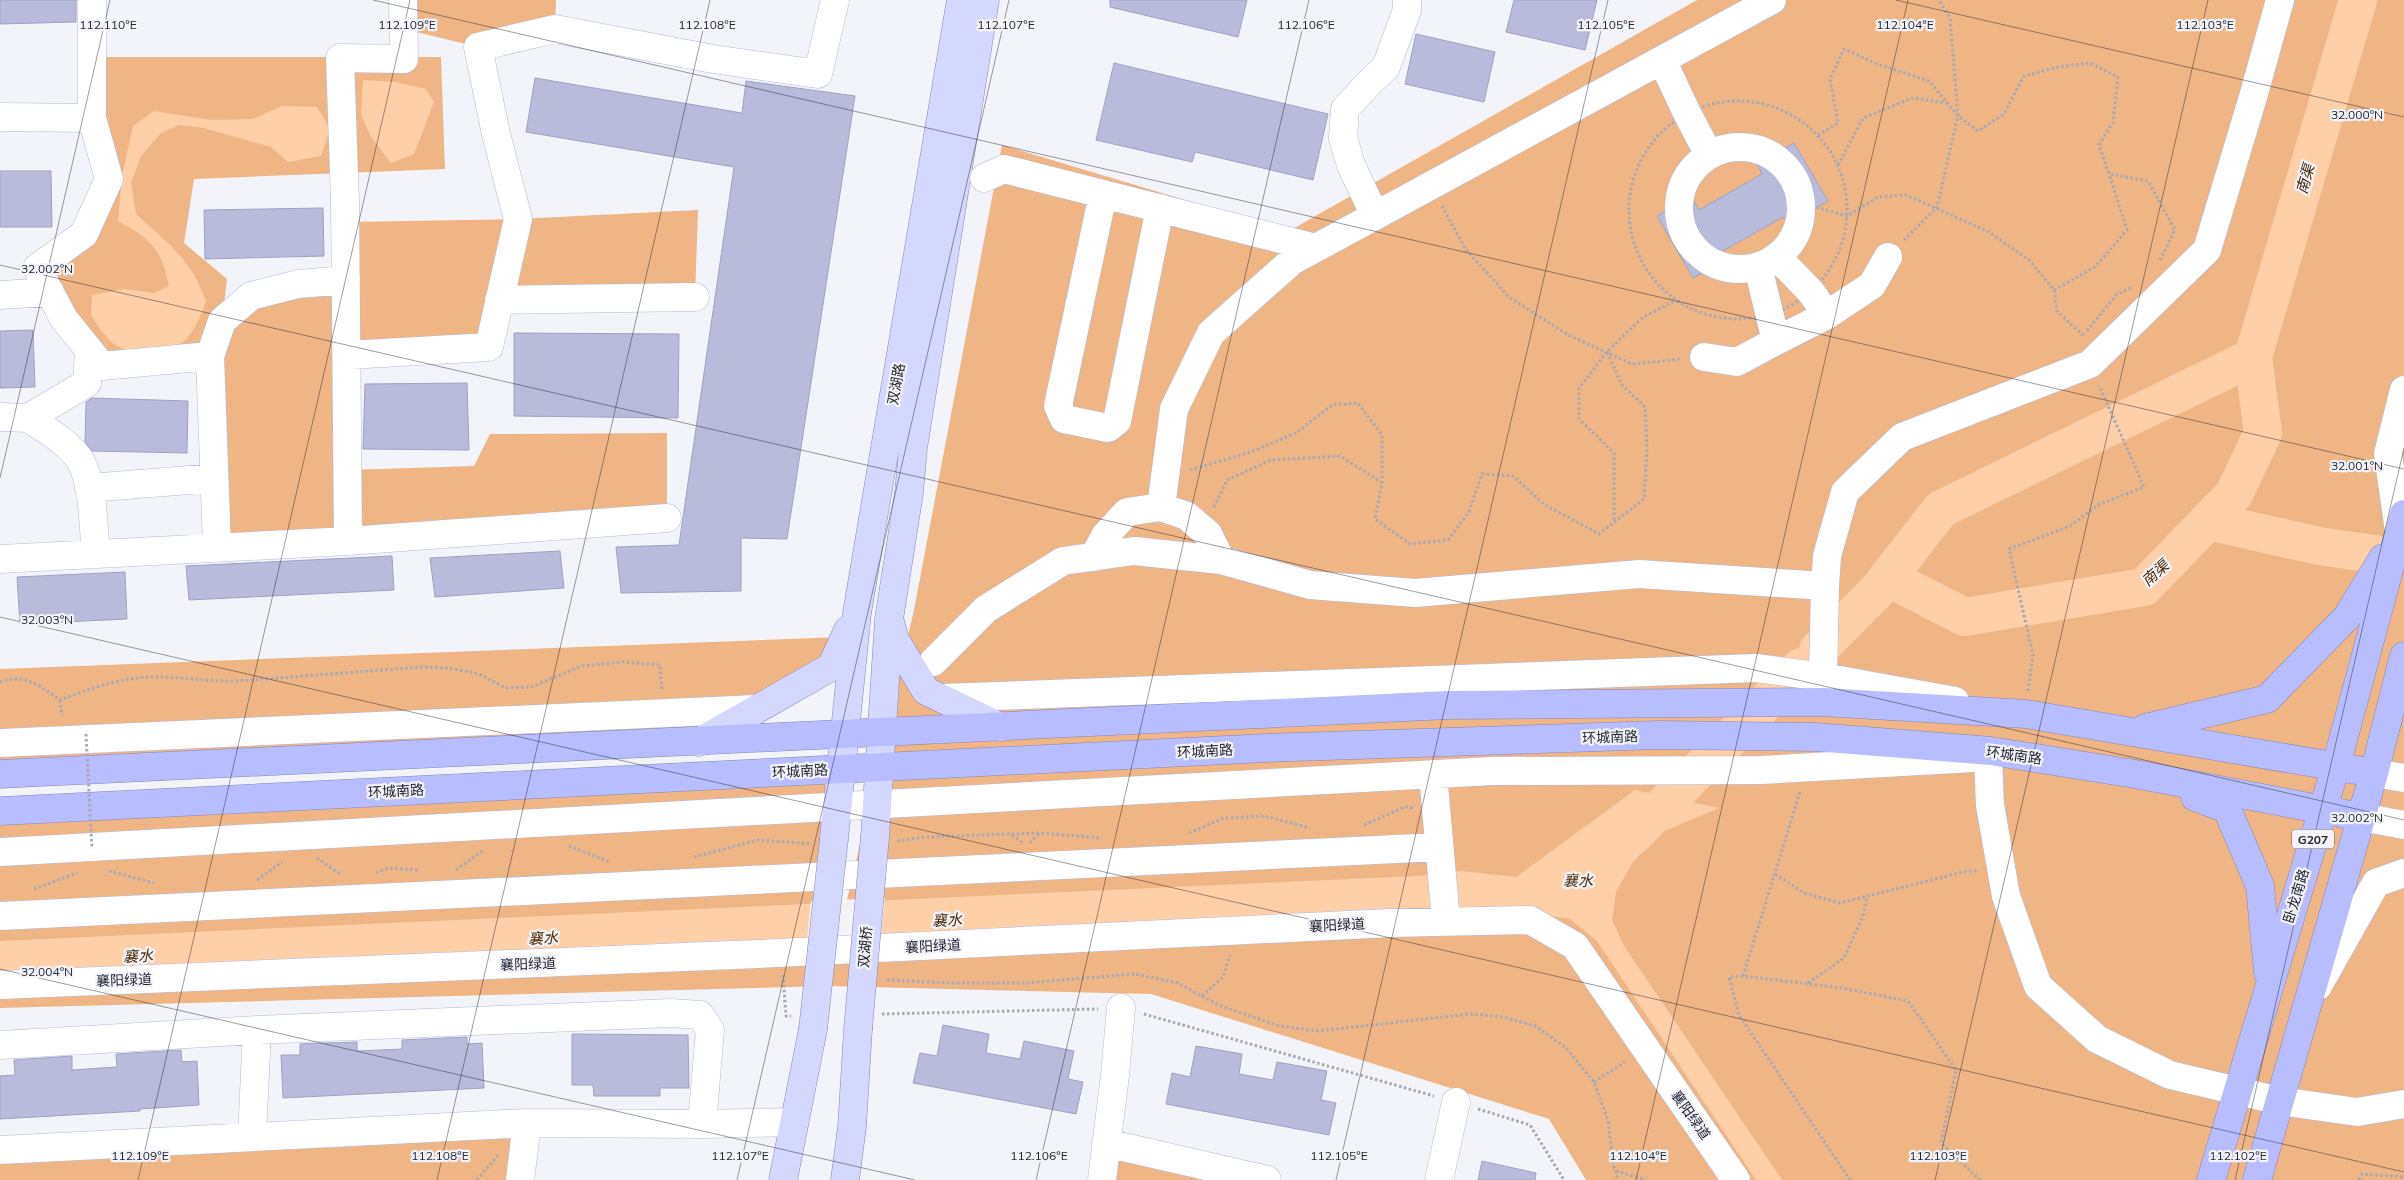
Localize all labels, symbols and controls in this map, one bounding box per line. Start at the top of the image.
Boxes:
text: 112.110°E [79,17,137,32]
text: 112.109°E [378,17,436,32]
text: 112.108°E [678,17,736,32]
text: 112.107°E [977,17,1035,32]
text: 112.106°E [1277,17,1335,32]
text: 112.105°E [1577,17,1635,32]
text: 112.104°E [1876,17,1934,32]
text: 112.103°E [2176,17,2234,32]
text: 32.000°N [2331,107,2383,122]
water label: 南渠 [2292,160,2319,196]
text: 32.002°N [21,261,73,276]
street label: 双湖路 [883,362,909,406]
text: 32.001°N [2331,458,2383,473]
water label: 南渠 [2137,555,2174,590]
text: 32.003°N [21,612,73,627]
street label: 环城南路 [1582,727,1638,747]
street label: 环城南路 [1177,741,1233,761]
street label: 环城南路 [1985,742,2043,768]
street label: 环城南路 [772,761,828,781]
street label: 环城南路 [368,781,424,801]
text: 32.002°N [2331,810,2383,825]
road number: G207 [2292,830,2334,849]
street label: 卧龙南路 [2279,867,2313,925]
water label: 襄水 [1563,871,1594,890]
water label: 襄水 [932,910,963,930]
street label: 襄阳绿道 [1309,915,1365,935]
street label: 双湖桥 [854,925,876,969]
water label: 襄水 [528,928,559,948]
street label: 襄阳绿道 [905,936,961,956]
water label: 襄水 [123,946,154,966]
street label: 襄阳绿道 [500,954,556,974]
text: 32.004°N [21,964,73,979]
street label: 襄阳绿道 [96,970,152,990]
street label: 襄阳绿道 [1668,1087,1714,1143]
text: 112.109°E [111,1148,169,1163]
text: 112.108°E [411,1148,469,1163]
text: 112.107°E [711,1148,769,1163]
text: 112.106°E [1010,1148,1068,1163]
text: 112.105°E [1310,1148,1368,1163]
text: 112.104°E [1609,1148,1667,1163]
text: 112.103°E [1909,1148,1967,1163]
text: 112.102°E [2209,1148,2267,1163]

